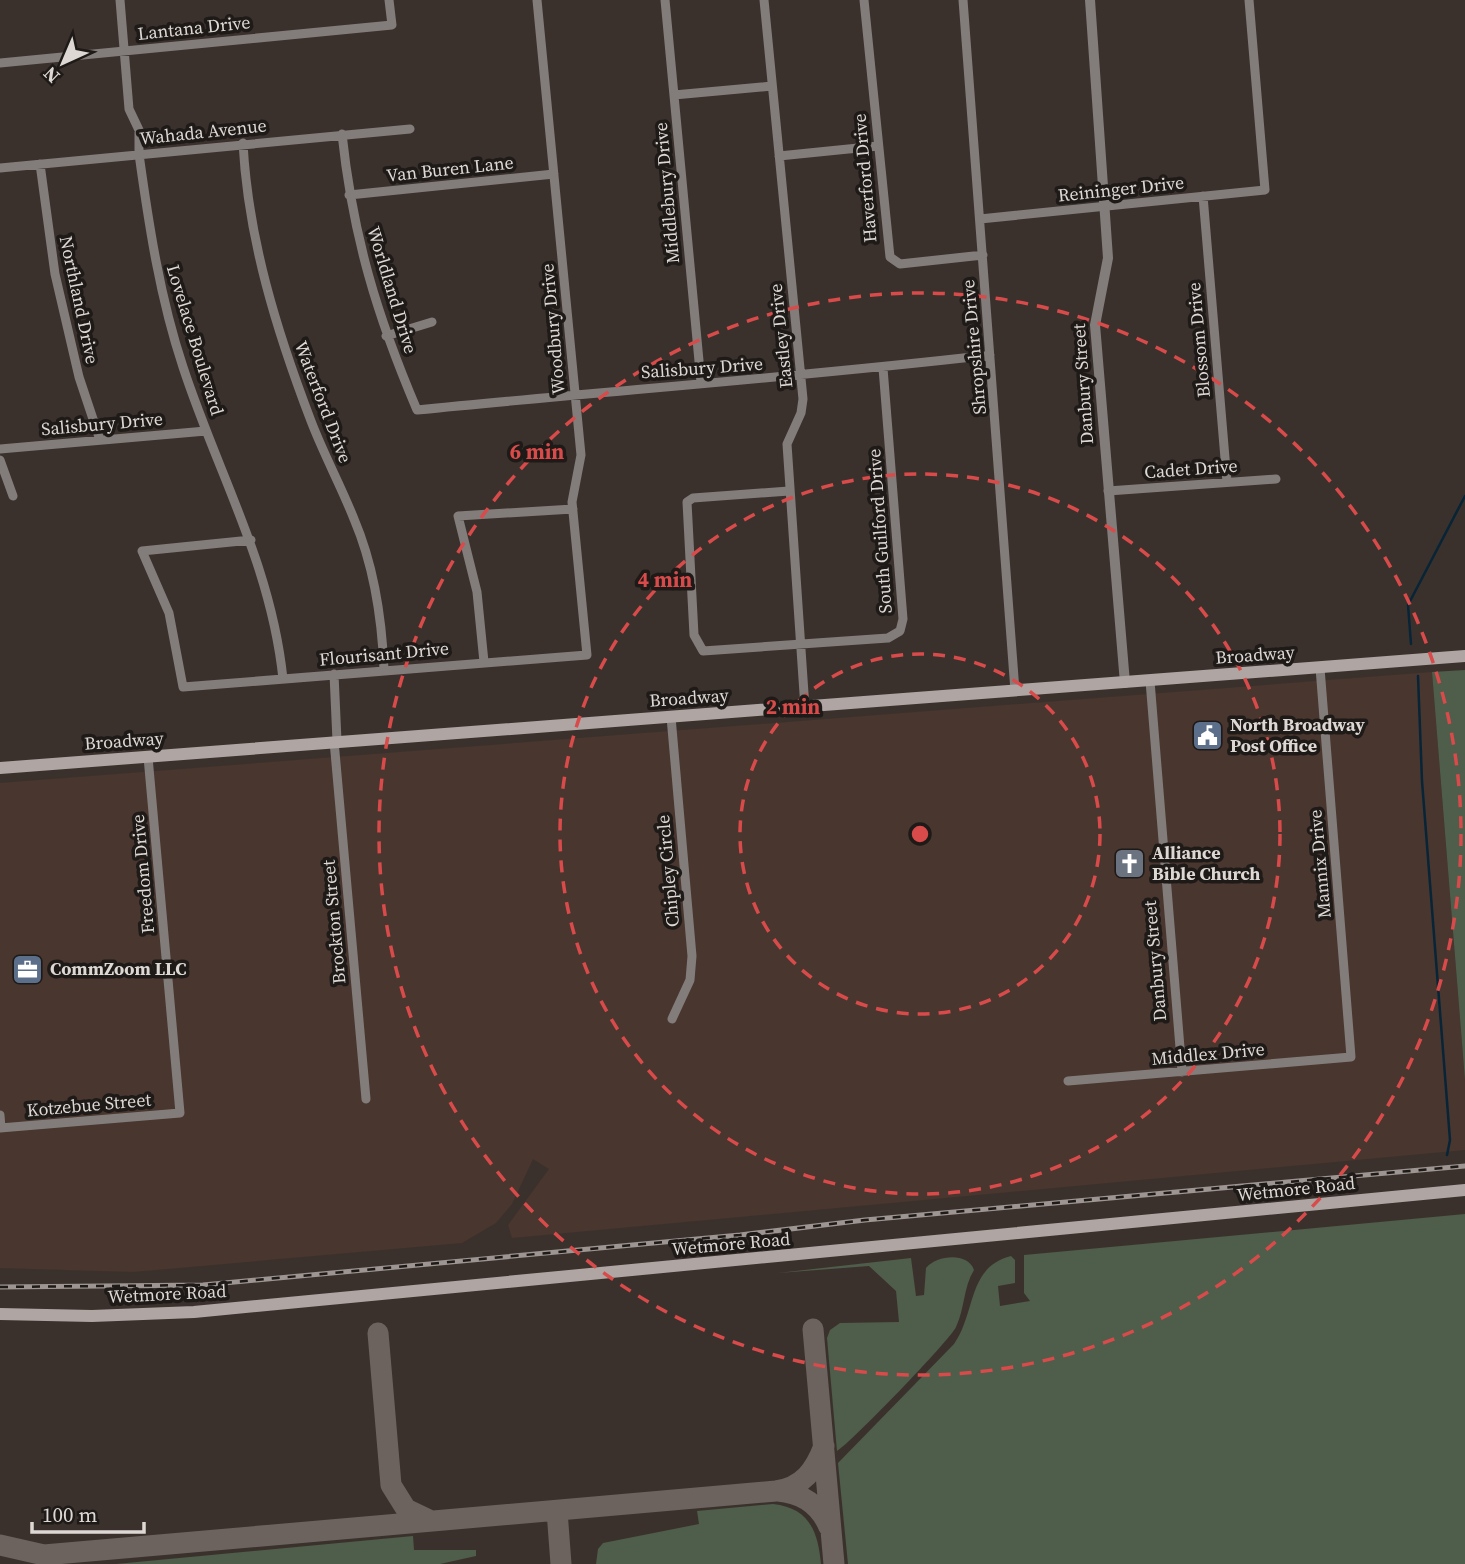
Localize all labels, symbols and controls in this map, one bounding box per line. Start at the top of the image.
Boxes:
street label: Lantana Drive [136,9,252,46]
north arrow [28,28,98,98]
text: N [37,61,65,89]
street label: Wahada Avenue [138,112,268,151]
street label: Haverford Drive [846,113,883,244]
street label: Middlebury Drive [648,121,685,265]
street label: Van Buren Lane [385,149,515,188]
street label: Reininger Drive [1057,169,1185,208]
street label: Worldland Drive [361,223,424,357]
street label: Northland Drive [54,233,105,366]
street label: Lovelace Boulevard [161,261,230,418]
street label: Woodbury Drive [534,263,571,396]
street label: Shropshire Drive [955,278,992,416]
street label: Blossom Drive [1181,281,1216,399]
street label: Eastley Drive [763,283,798,390]
street label: Danbury Street [1066,323,1099,445]
street label: Waterford Drive [289,337,358,467]
street label: Salisbury Drive [640,351,764,384]
street label: Salisbury Drive [40,406,164,441]
text: 6 min [510,437,564,466]
street label: South Guilford Drive [861,448,898,614]
street label: Cadet Drive [1144,453,1238,484]
text: 4 min [638,565,692,594]
street label: Flourisant Drive [318,635,450,672]
street label: Broadway [1214,639,1296,670]
street label: Broadway [648,682,730,713]
text: 2 min [766,692,820,721]
place label: North Broadway Post Office [1230,712,1365,758]
public building icon: North Broadway Post Office [1190,718,1224,752]
street label: Broadway [83,725,165,756]
street label: Mannix Drive [1302,809,1337,920]
street label: Freedom Drive [125,813,160,935]
street label: Chipley Circle [650,814,685,928]
centre of rings [908,822,932,846]
place label: Alliance Bible Church [1152,840,1260,886]
church icon: Alliance Bible Church [1112,846,1146,880]
street label: Brockton Street [316,859,351,985]
street label: Danbury Street [1137,899,1172,1023]
office icon: CommZoom LLC [10,952,44,986]
place label: CommZoom LLC [50,956,186,981]
street label: Middlex Drive [1150,1036,1266,1071]
street label: Kotzebue Street [26,1087,152,1122]
street label: Wetmore Road [1236,1170,1356,1207]
street label: Wetmore Road [671,1226,791,1261]
street label: Wetmore Road [107,1278,227,1309]
scale bar [32,1490,144,1534]
text: 100 m [42,1500,97,1529]

